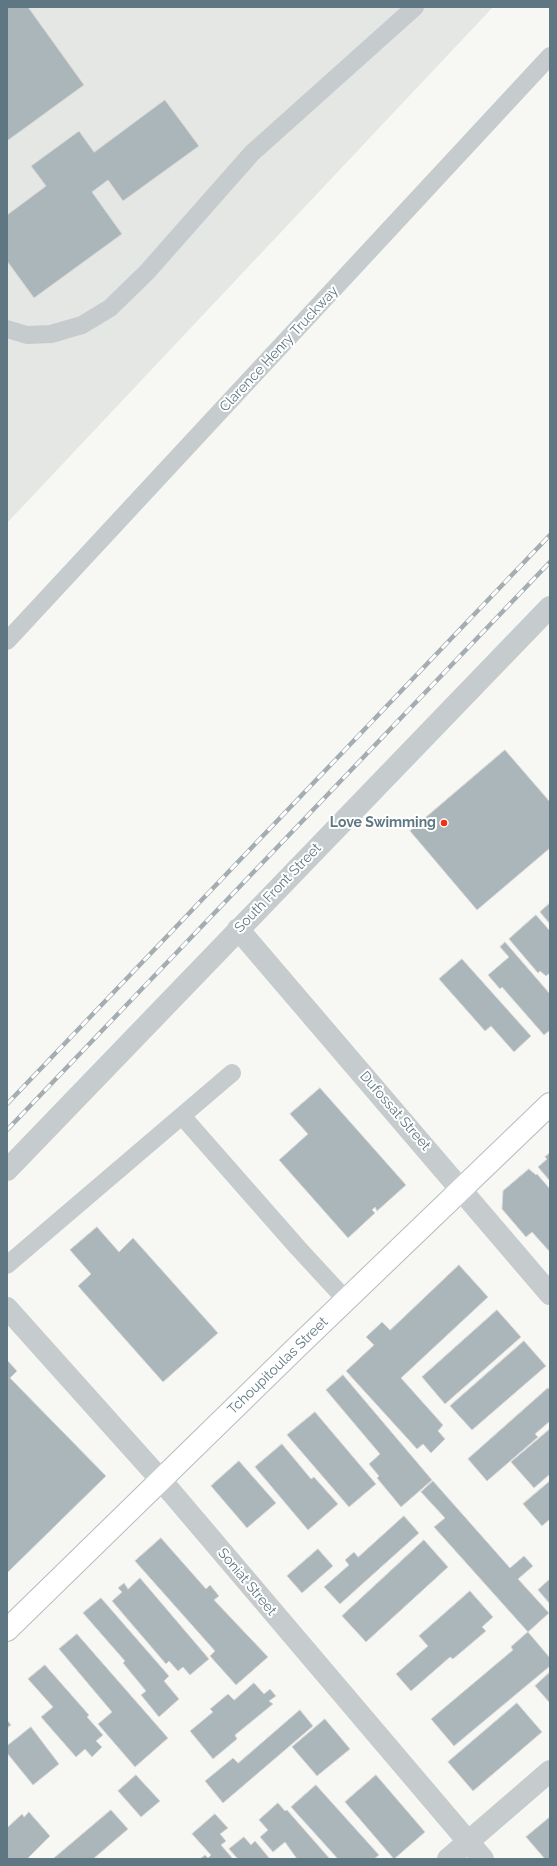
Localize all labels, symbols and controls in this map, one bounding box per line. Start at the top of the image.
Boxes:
street label: Clarence Henry Truckway [216,283,342,415]
place label: Love Swimming [330,815,436,831]
marker: Love Swimming [439,818,449,828]
street label: South Front Street [231,840,325,936]
street label: Dufossat Street [356,1068,434,1154]
street label: Tchoupitoulas Street [224,1314,332,1418]
street label: Soniat Street [214,1545,280,1619]

